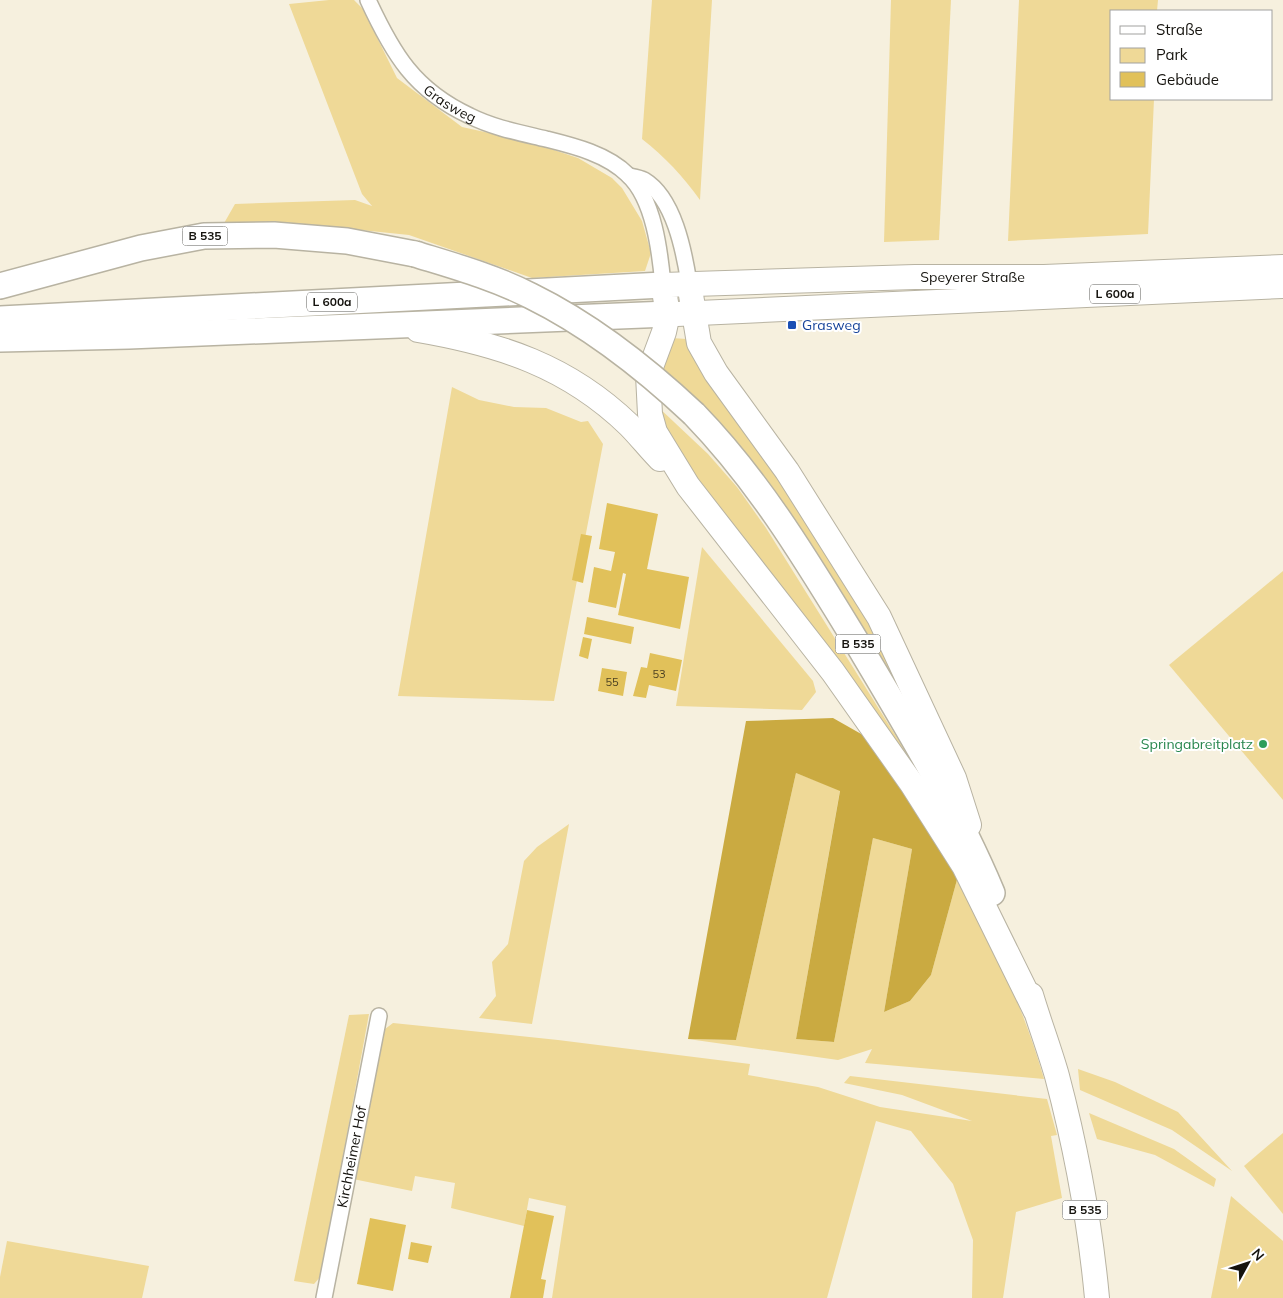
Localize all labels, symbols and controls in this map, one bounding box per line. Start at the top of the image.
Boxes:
legend [1110,10,1273,100]
text: Straße [1156,20,1203,39]
text: Park [1156,45,1188,64]
text: Gebäude [1156,70,1219,89]
street label: Grasweg [420,81,479,127]
road number: B 535 [182,227,228,246]
street label: Speyerer Straße [920,268,1025,286]
road number: L 600a [1090,284,1140,304]
road number: L 600a [307,292,357,312]
place label: Grasweg [802,316,861,334]
marker: Grasweg [786,319,798,331]
road number: B 535 [836,634,880,654]
house number: 53 [652,667,666,681]
house number: 55 [605,675,619,689]
place label: Springabreitplatz [1141,735,1253,753]
marker: Springabreitplatz [1257,738,1269,750]
street label: Kirchheimer Hof [333,1104,370,1209]
road number: B 535 [1062,1200,1108,1220]
north arrow [1223,1238,1273,1288]
text: N [1248,1245,1268,1264]

